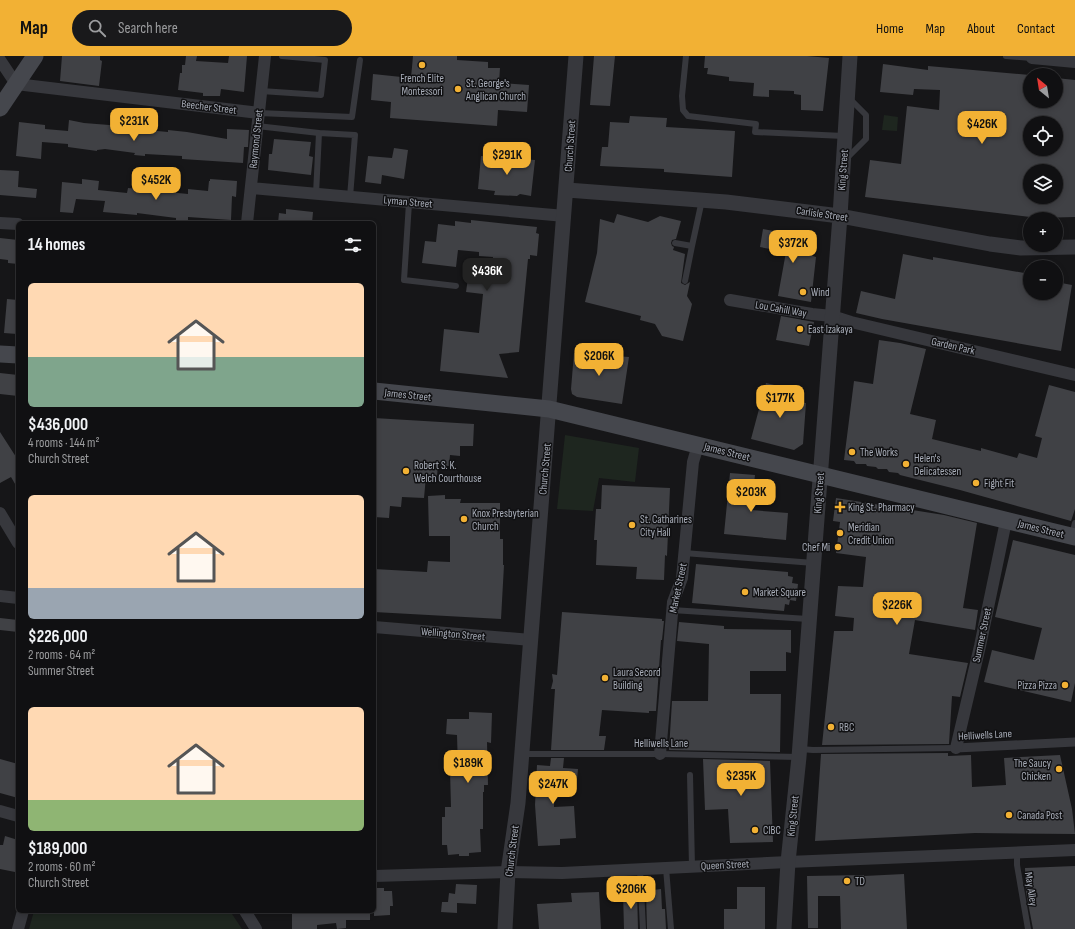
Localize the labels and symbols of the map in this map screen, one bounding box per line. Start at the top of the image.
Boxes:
marker: French Elite Montessori [417,60,427,70]
north arrow [1023,68,1063,108]
place label: French Elite Montessori [400,72,444,98]
place label: St. George's Anglican Church [465,77,526,103]
marker: St. George's Anglican Church [453,84,463,94]
street label: Beecher Street [181,97,238,117]
pin: $231K [106,108,162,142]
street label: Raymond Street [246,108,266,169]
pin: $426K [954,111,1010,145]
street label: Church Street [562,119,578,172]
pin: $291K [479,142,535,176]
street label: King Street [835,148,851,191]
pin: $452K [128,167,184,201]
street label: Lyman Street [383,193,434,211]
street label: Carlisle Street [795,204,849,224]
pin: $372K [765,230,821,264]
pin: $436K [459,258,515,292]
place label: Wind [811,286,830,299]
marker: Wind [798,287,808,297]
street label: Lou Cahill Way [754,298,809,320]
place label: East Izakaya [808,323,853,336]
marker: East Izakaya [795,324,805,334]
street label: Garden Park [930,335,977,357]
pin: $206K [571,343,627,377]
pin: $177K [752,385,808,419]
street label: James Street [383,386,433,404]
street label: James Street [702,440,752,464]
street label: Church Street [536,442,554,495]
place label: The Works [860,446,898,459]
marker: The Works [847,447,857,457]
place label: Helen's Delicatessen [914,452,962,478]
place label: Robert S. K. Welch Courthouse [414,459,482,485]
marker: Helen's Delicatessen [901,459,911,469]
marker: Robert S. K. Welch Courthouse [401,466,411,476]
street label: King Street [811,471,827,514]
place label: Fight Fit [984,477,1015,490]
marker: Fight Fit [971,478,981,488]
pin: $203K [723,479,779,513]
place label: King St. Pharmacy [848,501,915,514]
marker: King St. Pharmacy [835,502,845,512]
place label: Knox Presbyterian Church [472,507,539,533]
place label: St. Catharines City Hall [640,513,692,539]
marker: Knox Presbyterian Church [459,514,469,524]
street label: James Street [1016,517,1066,541]
marker: St. Catharines City Hall [627,520,637,530]
place label: Meridian Credit Union [848,521,894,547]
marker: Meridian Credit Union [835,528,845,538]
place label: Chef Mi [802,541,830,554]
marker: Chef Mi [833,542,843,552]
street label: Market Street [666,561,690,614]
place label: Market Square [753,586,806,599]
marker: Market Square [740,587,750,597]
pin: $226K [869,592,925,626]
street label: Summer Street [970,606,994,664]
street label: Wellington Street [420,625,486,643]
place label: Laura Secord Building [613,666,661,692]
marker: Laura Secord Building [600,673,610,683]
place label: Pizza Pizza [1018,679,1057,692]
marker: Pizza Pizza [1060,680,1070,690]
place label: RBC [839,721,854,734]
marker: RBC [826,722,836,732]
street label: Helliwells Lane [958,727,1012,743]
street label: Helliwells Lane [634,737,688,750]
pin: $189K [440,750,496,784]
place label: The Saucy Chicken [1014,757,1052,783]
pin: $235K [713,763,769,797]
marker: The Saucy Chicken [1054,764,1064,774]
pin: $247K [525,771,581,805]
street label: King Street [784,794,802,837]
place label: Canada Post [1017,809,1063,822]
marker: Canada Post [1004,810,1014,820]
street label: Church Street [502,824,522,877]
place label: CIBC [763,824,781,837]
marker: CIBC [750,825,760,835]
street label: Queen Street [700,857,750,873]
street label: May Alley [1022,871,1040,908]
place label: TD [855,875,865,888]
pin: $206K [603,876,659,910]
marker: TD [842,876,852,886]

